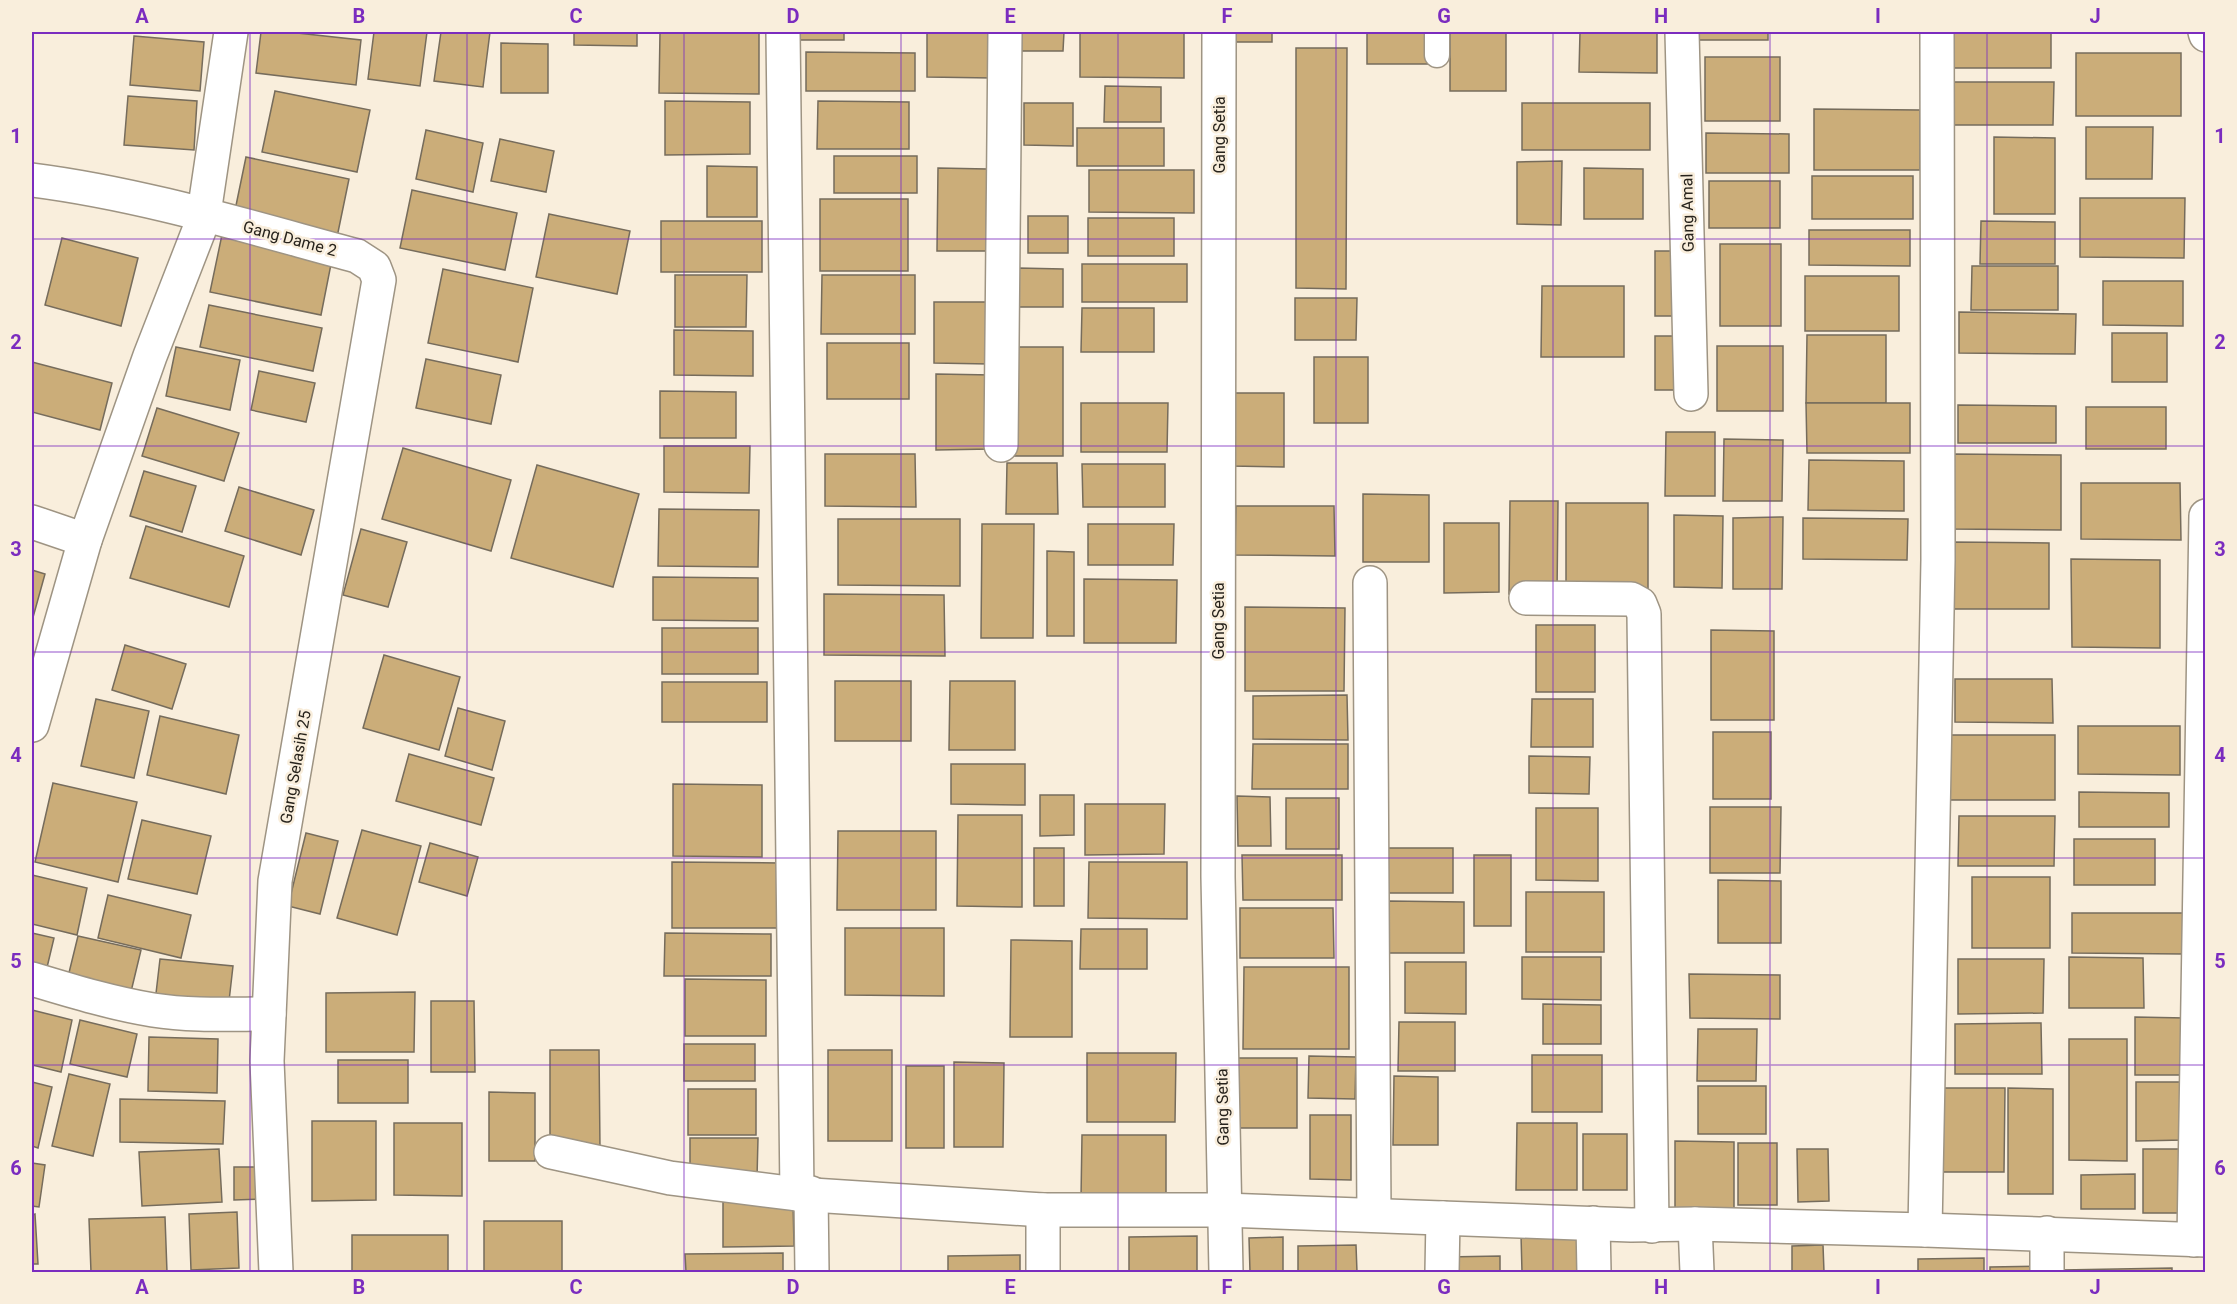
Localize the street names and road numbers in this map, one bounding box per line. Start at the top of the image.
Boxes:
street label: Gang Setia [1210,96,1229,174]
street label: Gang Amal [1677,174,1698,252]
street label: Gang Dame 2 [241,217,339,260]
street label: Gang Setia [1209,582,1228,660]
street label: Gang Selasih 25 [276,709,315,825]
street label: Gang Setia [1212,1068,1233,1146]

